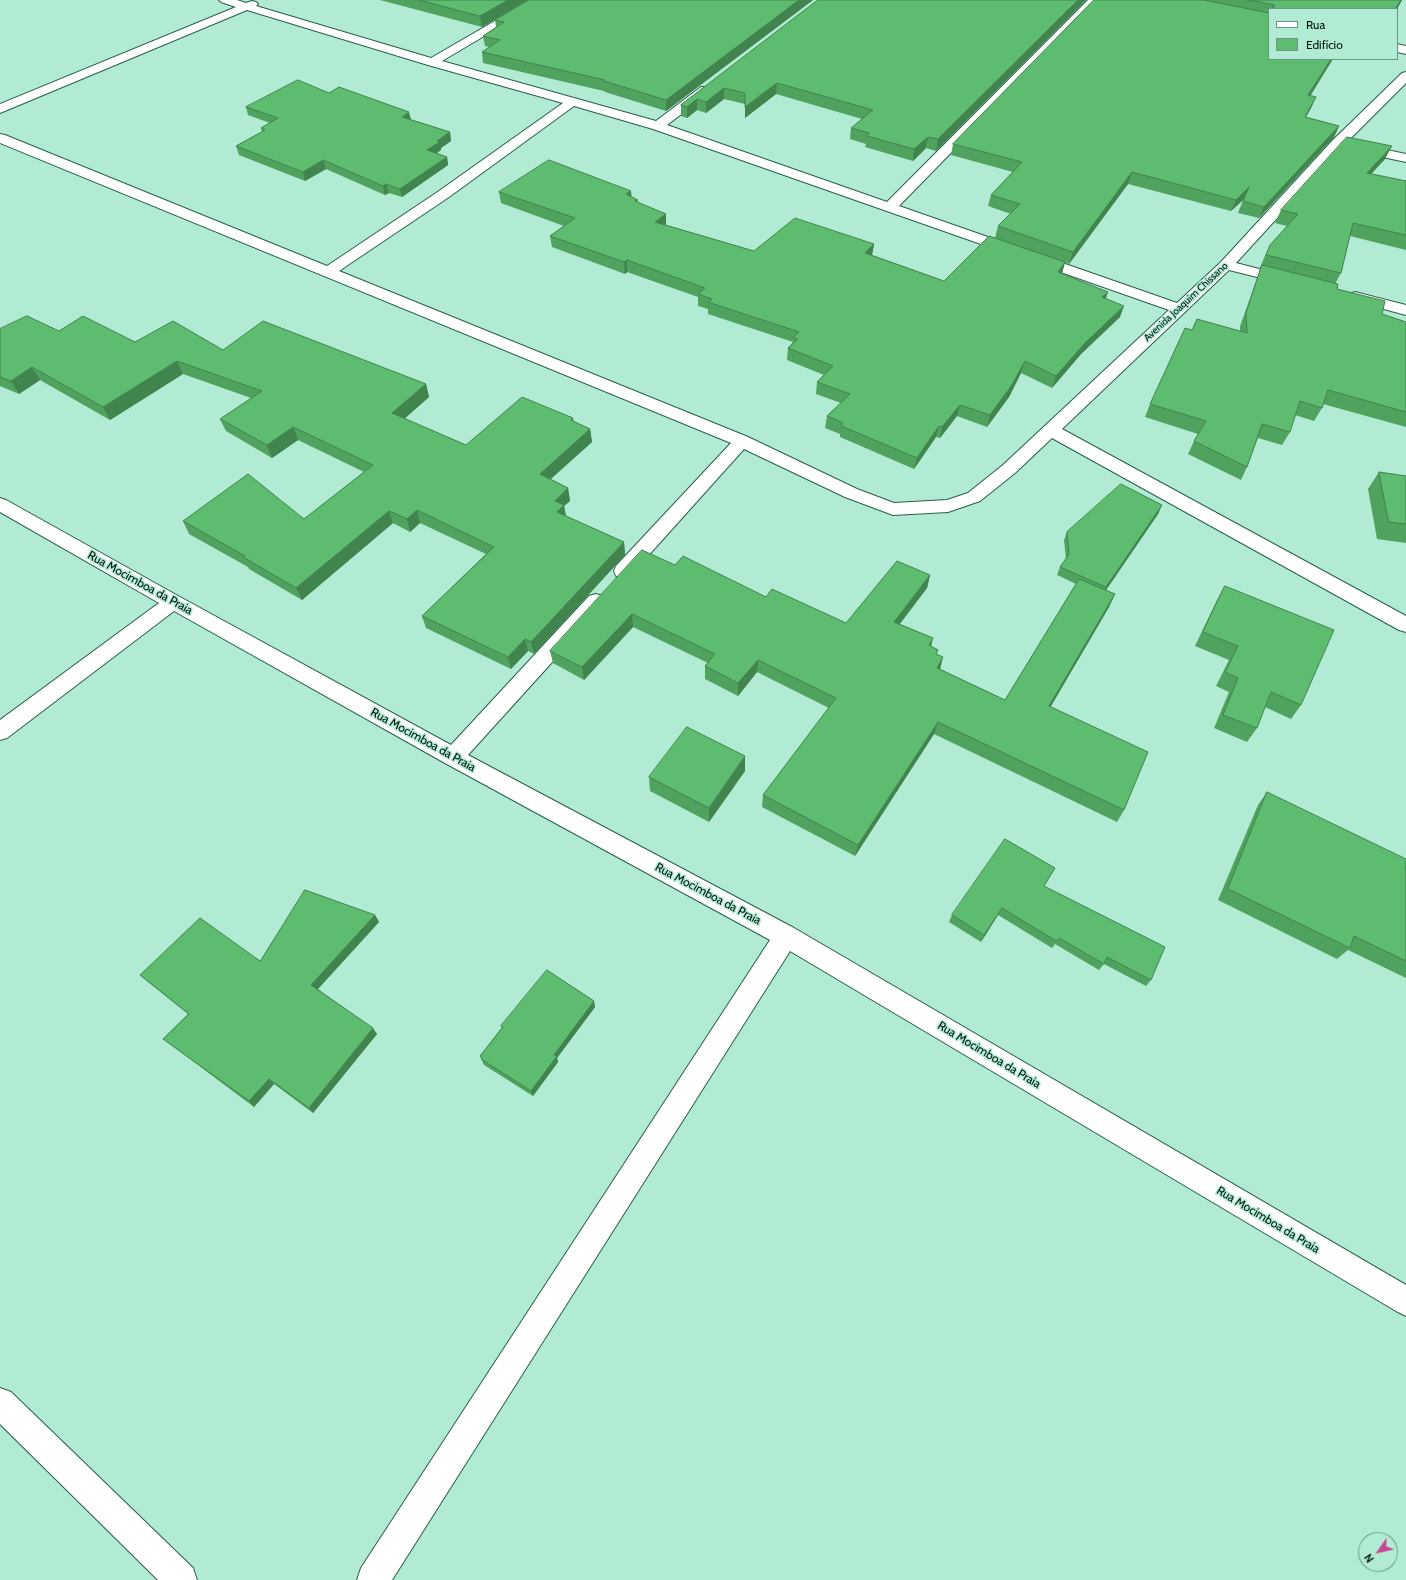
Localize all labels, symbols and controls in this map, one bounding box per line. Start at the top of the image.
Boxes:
legend [1268,8,1398,60]
text: Rua [1306,17,1325,32]
text: Edifício [1306,37,1343,52]
street label: Avenida Joaquim Chissano [1141,260,1231,344]
street label: Rua Mocimboa da Praia [85,548,195,618]
street label: Rua Mocimboa da Praia [368,705,478,775]
street label: Rua Mocimboa da Praia [653,860,763,928]
street label: Rua Mocimboa da Praia [935,1018,1043,1092]
street label: Rua Mocimboa da Praia [1214,1183,1322,1257]
north arrow [1358,1532,1398,1572]
text: N [1361,1551,1377,1565]

